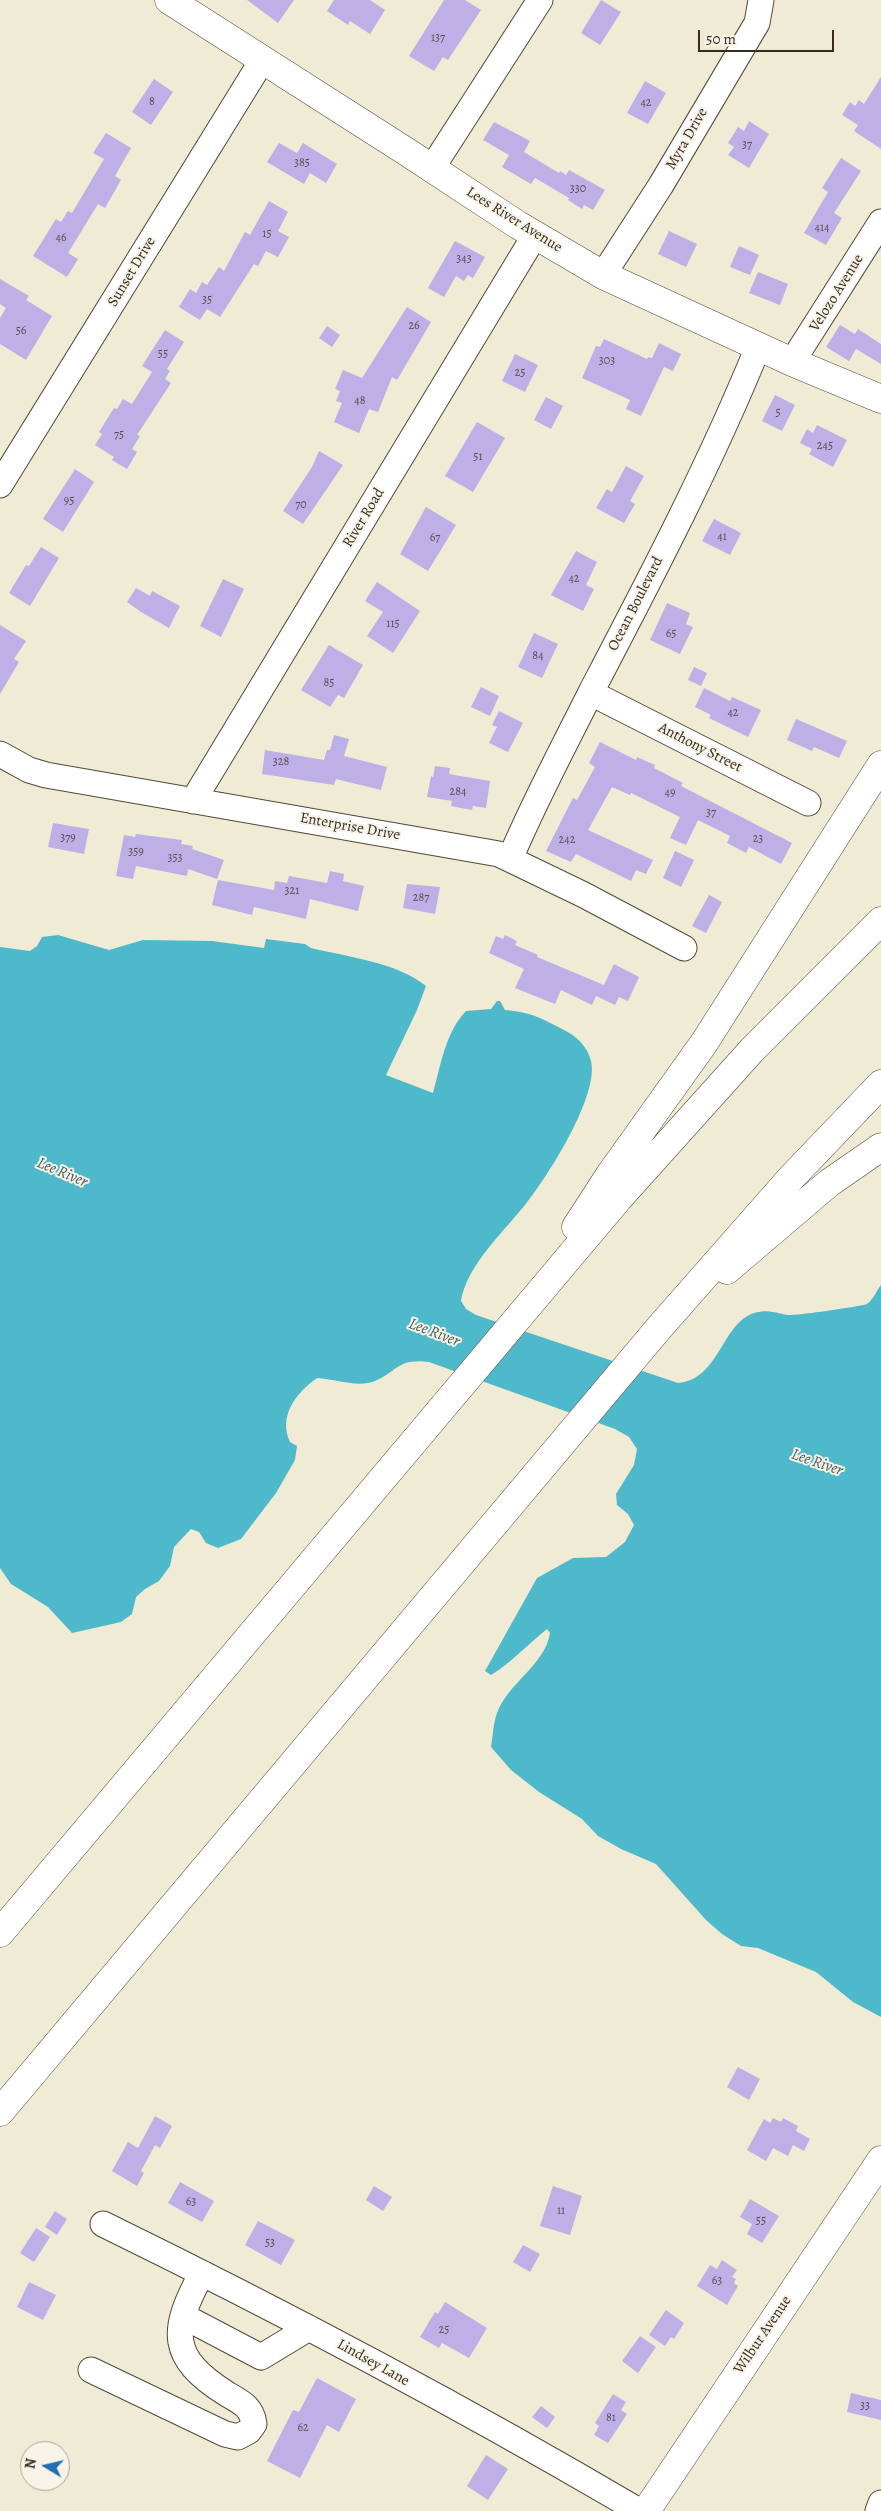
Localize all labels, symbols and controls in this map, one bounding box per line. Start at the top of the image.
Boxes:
scale bar [701,20,837,52]
text: 50 m [706,29,736,49]
house number: 137 [431,31,445,45]
house number: 8 [149,95,155,109]
house number: 42 [640,96,652,110]
street label: Myra Drive [662,105,712,173]
house number: 37 [742,138,752,152]
house number: 385 [294,156,310,170]
house number: 330 [570,182,586,196]
street label: Lees River Avenue [463,183,565,257]
house number: 414 [815,221,829,235]
house number: 15 [262,227,272,241]
house number: 46 [56,231,66,245]
street label: Sunset Drive [104,234,160,310]
street label: Velozo Avenue [806,251,868,335]
house number: 343 [456,252,472,266]
house number: 35 [202,293,212,307]
house number: 26 [408,319,420,333]
house number: 56 [16,324,26,338]
house number: 55 [158,347,168,361]
house number: 303 [599,354,615,368]
house number: 25 [515,366,525,380]
house number: 48 [354,394,366,408]
house number: 5 [775,406,781,420]
house number: 75 [114,428,124,442]
house number: 245 [817,439,833,453]
house number: 51 [473,450,483,464]
street label: River Road [339,485,389,551]
house number: 95 [64,494,74,508]
house number: 70 [295,498,307,512]
house number: 41 [717,530,727,544]
house number: 67 [430,531,440,545]
street label: Ocean Boulevard [605,554,667,654]
house number: 42 [568,572,580,586]
house number: 115 [386,617,400,631]
house number: 65 [666,627,676,641]
house number: 84 [532,649,544,663]
house number: 85 [324,676,334,690]
house number: 42 [727,706,739,720]
street label: Anthony Street [655,719,745,777]
house number: 328 [273,755,289,769]
house number: 284 [450,785,466,799]
house number: 49 [665,786,675,800]
house number: 37 [706,806,716,820]
street label: Enterprise Drive [299,809,401,845]
house number: 379 [60,831,76,845]
house number: 23 [753,832,763,846]
house number: 242 [559,833,575,847]
house number: 359 [128,845,144,859]
house number: 353 [167,851,183,865]
house number: 321 [285,884,299,898]
house number: 287 [413,891,429,905]
water label: Lee River [34,1154,90,1192]
water label: Lee River [406,1315,462,1351]
water label: Lee River [789,1445,845,1481]
house number: 63 [186,2195,196,2209]
house number: 11 [557,2204,565,2218]
house number: 55 [756,2214,766,2228]
house number: 53 [265,2236,275,2250]
house number: 63 [712,2274,722,2288]
street label: Wilbur Avenue [730,2292,796,2378]
house number: 25 [439,2323,449,2337]
street label: Lindsey Lane [334,2336,412,2390]
house number: 33 [860,2399,870,2413]
house number: 81 [606,2411,616,2425]
house number: 62 [297,2421,309,2435]
north arrow [20,2441,70,2491]
text: N [20,2457,41,2470]

